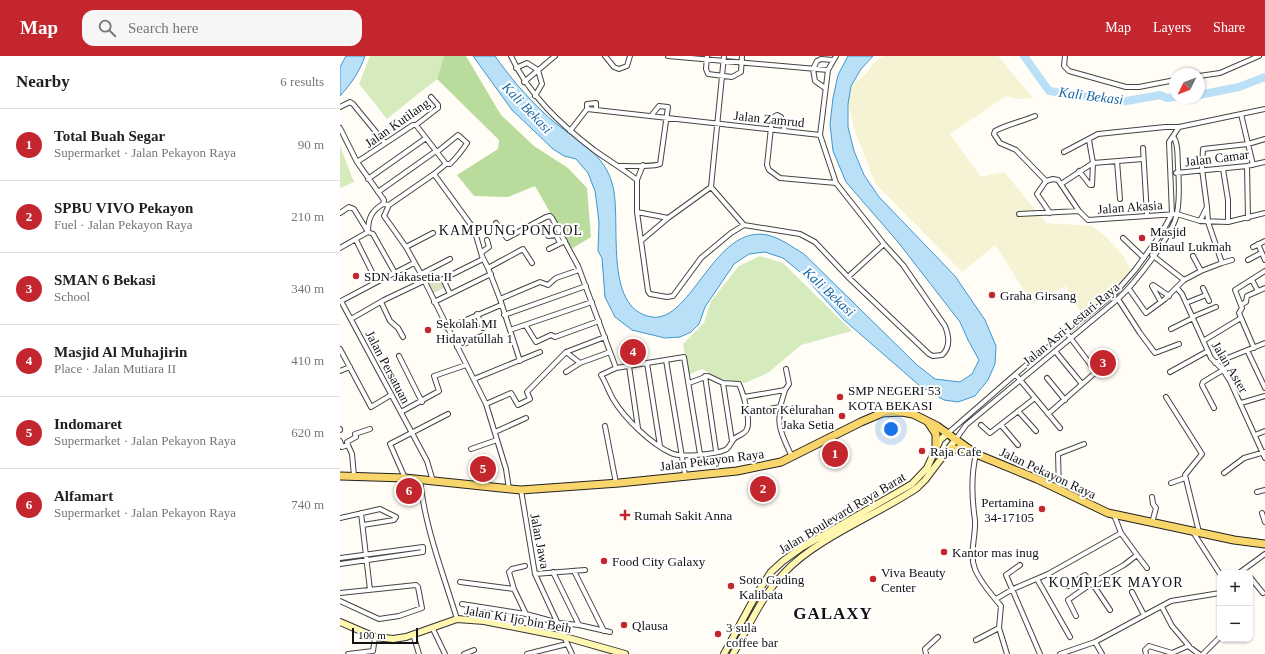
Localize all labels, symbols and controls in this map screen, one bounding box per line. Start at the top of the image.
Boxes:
search box [82,10,362,46]
text: Map [20,17,58,38]
icon: search [96,17,118,39]
text: Search here [128,20,198,36]
text: Map [1105,20,1131,35]
text: Layers [1153,20,1191,35]
text: Share [1213,20,1245,35]
north arrow [1169,68,1205,104]
text: Nearby [16,72,70,91]
text: 6 results [280,74,324,89]
water label: Kali Bekasi [498,79,555,137]
water label: Kali Bekasi [1057,84,1124,107]
street label: Jalan Kutilang [362,95,433,151]
street label: Jalan Zamrud [733,108,806,130]
text: Total Buah Segar [54,128,165,144]
text: 1 [26,137,32,152]
text: 90 m [298,137,324,152]
text: Supermarket · Jalan Pekayon Raya [54,145,236,160]
street label: Jalan Camar [1184,147,1251,169]
street label: Jalan Akasia [1097,197,1163,217]
text: SPBU VIVO Pekayon [54,200,193,216]
text: 2 [26,209,32,224]
text: 210 m [291,209,324,224]
text: Fuel · Jalan Pekayon Raya [54,217,193,232]
district label: KAMPUNG PONCOL [439,223,583,238]
place label: Masjid Binaul Lukmah [1150,224,1232,254]
marker: Masjid Binaul Lukmah [1137,233,1147,243]
water label: Kali Bekasi [799,264,858,320]
place label: SDN Jakasetia II [364,269,452,284]
marker: SDN Jakasetia II [351,271,361,281]
text: SMAN 6 Bekasi [54,272,156,288]
street label: Jalan Asri Lestari Raya [1020,279,1122,369]
text: 3 [26,281,32,296]
text: 340 m [291,281,324,296]
place label: Graha Girsang [1000,288,1077,303]
text: School [54,289,90,304]
marker: Graha Girsang [987,290,997,300]
place label: Sekolah MI Hidayatullah 1 [436,316,513,346]
marker: Sekolah MI Hidayatullah 1 [423,325,433,335]
street label: Jalan Persatuan [362,328,414,406]
pin: 4 [620,337,646,367]
street label: Jalan Aster [1209,339,1252,396]
text: Masjid Al Muhajirin [54,344,187,360]
pin: 3 [1090,348,1116,378]
text: 4 [26,353,32,368]
text: 410 m [291,353,324,368]
text: Place · Jalan Mutiara II [54,361,176,376]
place label: SMP NEGERI 53 KOTA BEKASI [848,383,941,413]
marker: SMP NEGERI 53 KOTA BEKASI [835,392,845,402]
place label: Kantor Kelurahan Jaka Setia [741,402,834,432]
marker: Kantor Kelurahan Jaka Setia [837,411,847,421]
text: Indomaret [54,416,122,432]
your location [881,419,901,439]
text: 5 [26,425,32,440]
text: 620 m [291,425,324,440]
text: Supermarket · Jalan Pekayon Raya [54,433,236,448]
pin: 1 [822,439,848,469]
place label: Raja Cafe [930,444,982,459]
street label: Jalan Pekayon Raya [997,444,1099,502]
street label: Jalan Pekayon Raya [659,446,765,474]
marker: Raja Cafe [917,446,927,456]
pin: 5 [470,454,496,484]
street label: Jalan Boulevard Raya Barat [776,469,909,557]
pin: 2 [750,474,776,504]
pin: 6 [396,476,422,506]
text: Alfamart [54,488,113,504]
place label: Pertamina 34-17105 [981,495,1034,525]
text: 6 [26,497,32,512]
text: 740 m [291,497,324,512]
marker: Pertamina 34-17105 [1037,504,1047,514]
text: Supermarket · Jalan Pekayon Raya [54,505,236,520]
place label: Rumah Sakit Anna [634,508,732,523]
marker: Rumah Sakit Anna [619,509,631,521]
street label: Jalan Jawa [527,512,553,570]
place label: Kantor mas inug [952,545,1039,560]
marker: Kantor mas inug [939,547,949,557]
place label: Food City Galaxy [612,554,706,569]
marker: Food City Galaxy [599,556,609,566]
place label: Viva Beauty Center [881,565,946,595]
map controls [1217,570,1253,642]
button: + [1217,570,1253,606]
place label: Soto Gading Kalibata [739,572,805,602]
marker: Viva Beauty Center [868,574,878,584]
district label: KOMPLEK MAYOR [1048,575,1184,590]
marker: Soto Gading Kalibata [726,581,736,591]
street label: Jalan Ki Ijo bin Beih [463,602,573,636]
district label: GALAXY [793,604,873,623]
button: − [1217,606,1253,642]
place label: Qlausa [632,618,668,633]
marker: Qlausa [619,620,629,630]
place label: 3 sula coffee bar [726,620,779,650]
scale bar [352,626,418,645]
text: 100 m [358,629,386,641]
marker: 3 sula coffee bar [713,629,723,639]

